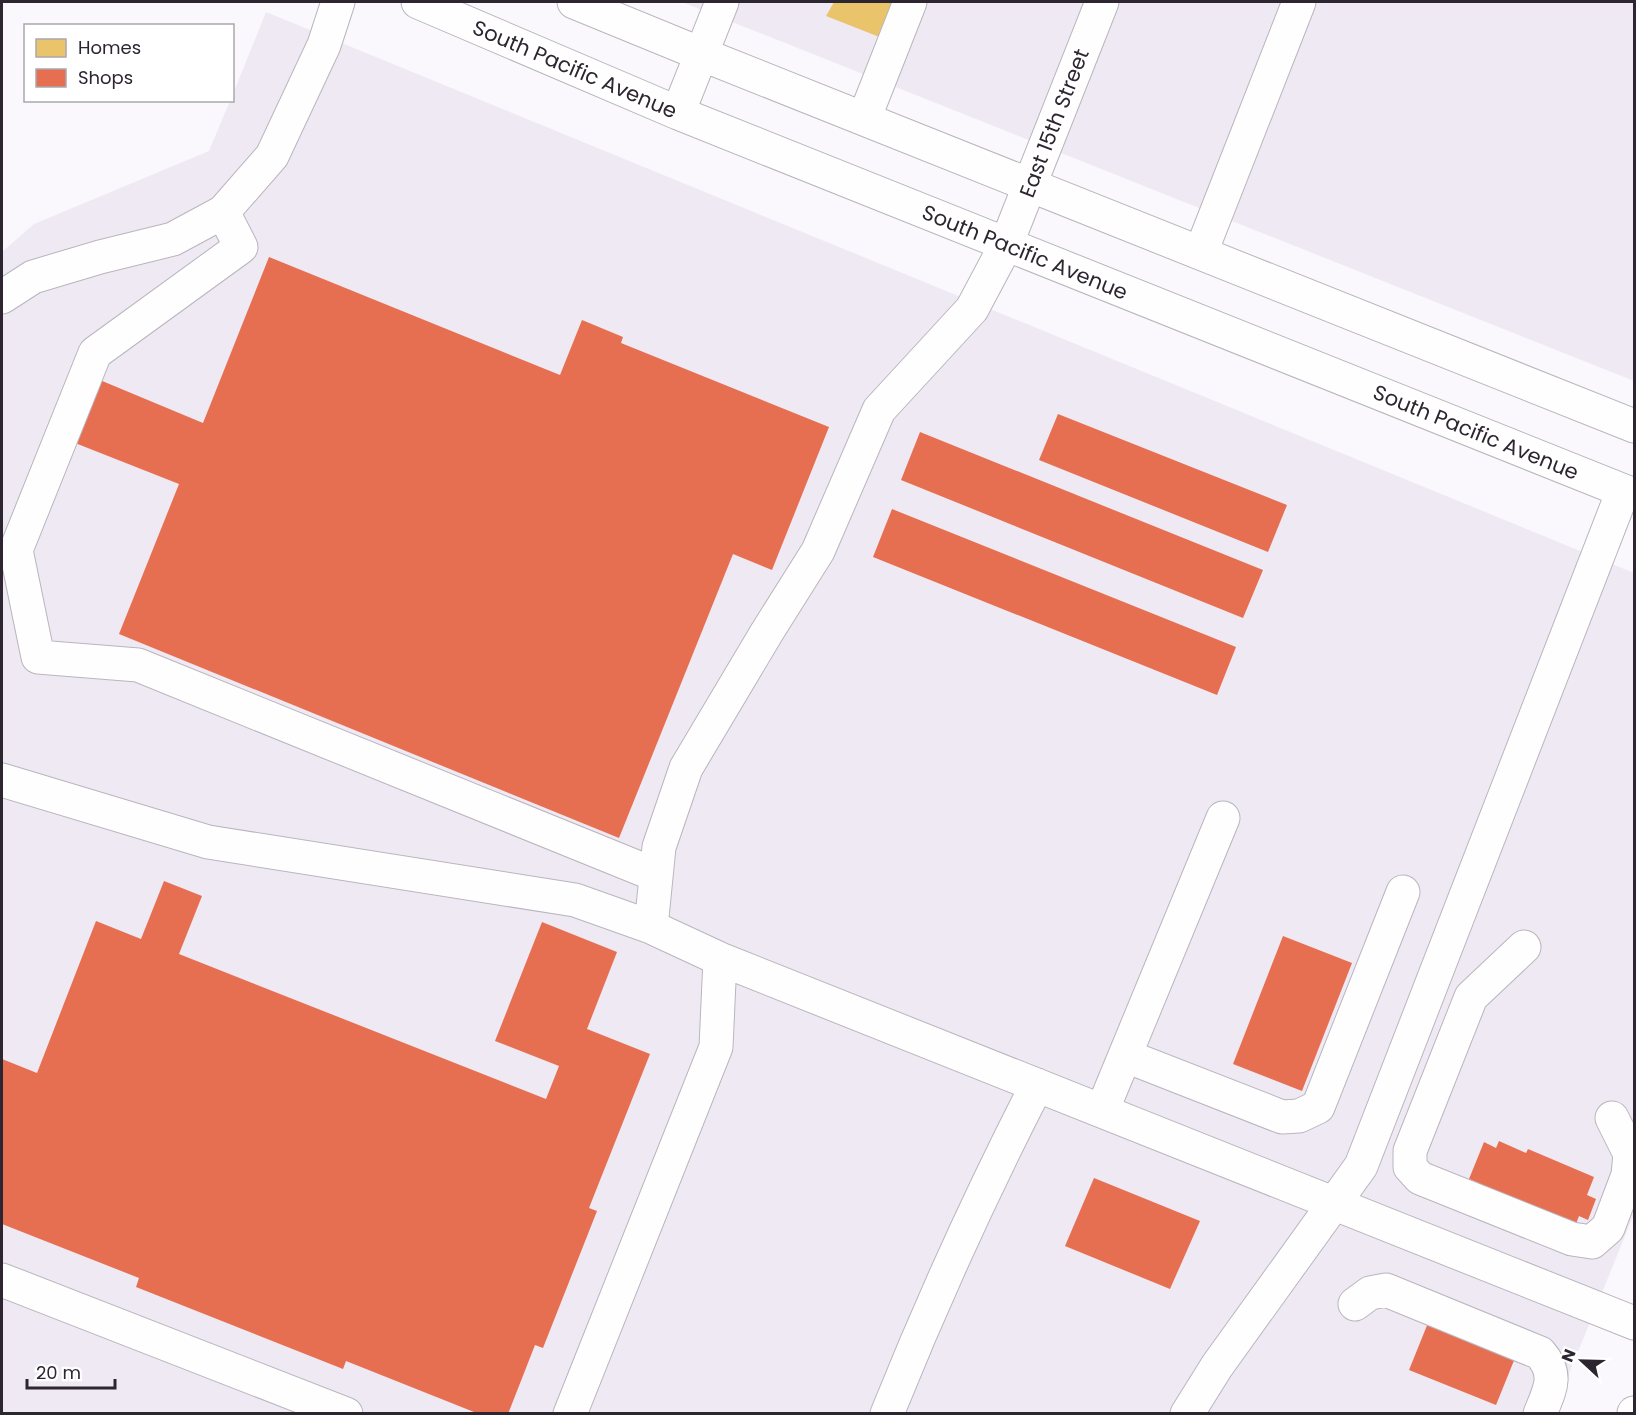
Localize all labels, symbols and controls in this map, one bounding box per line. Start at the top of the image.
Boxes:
street label: South Pacific Avenue [468,13,682,125]
legend [24,24,234,102]
text: Homes [78,35,141,60]
street label: East 15th Street [1012,44,1096,202]
text: Shops [78,65,133,90]
street label: South Pacific Avenue [918,197,1132,307]
street label: South Pacific Avenue [1369,377,1583,487]
north arrow [1552,1331,1612,1391]
text: N [1556,1346,1581,1365]
scale bar [27,1352,116,1390]
text: 20 m [36,1360,81,1385]

